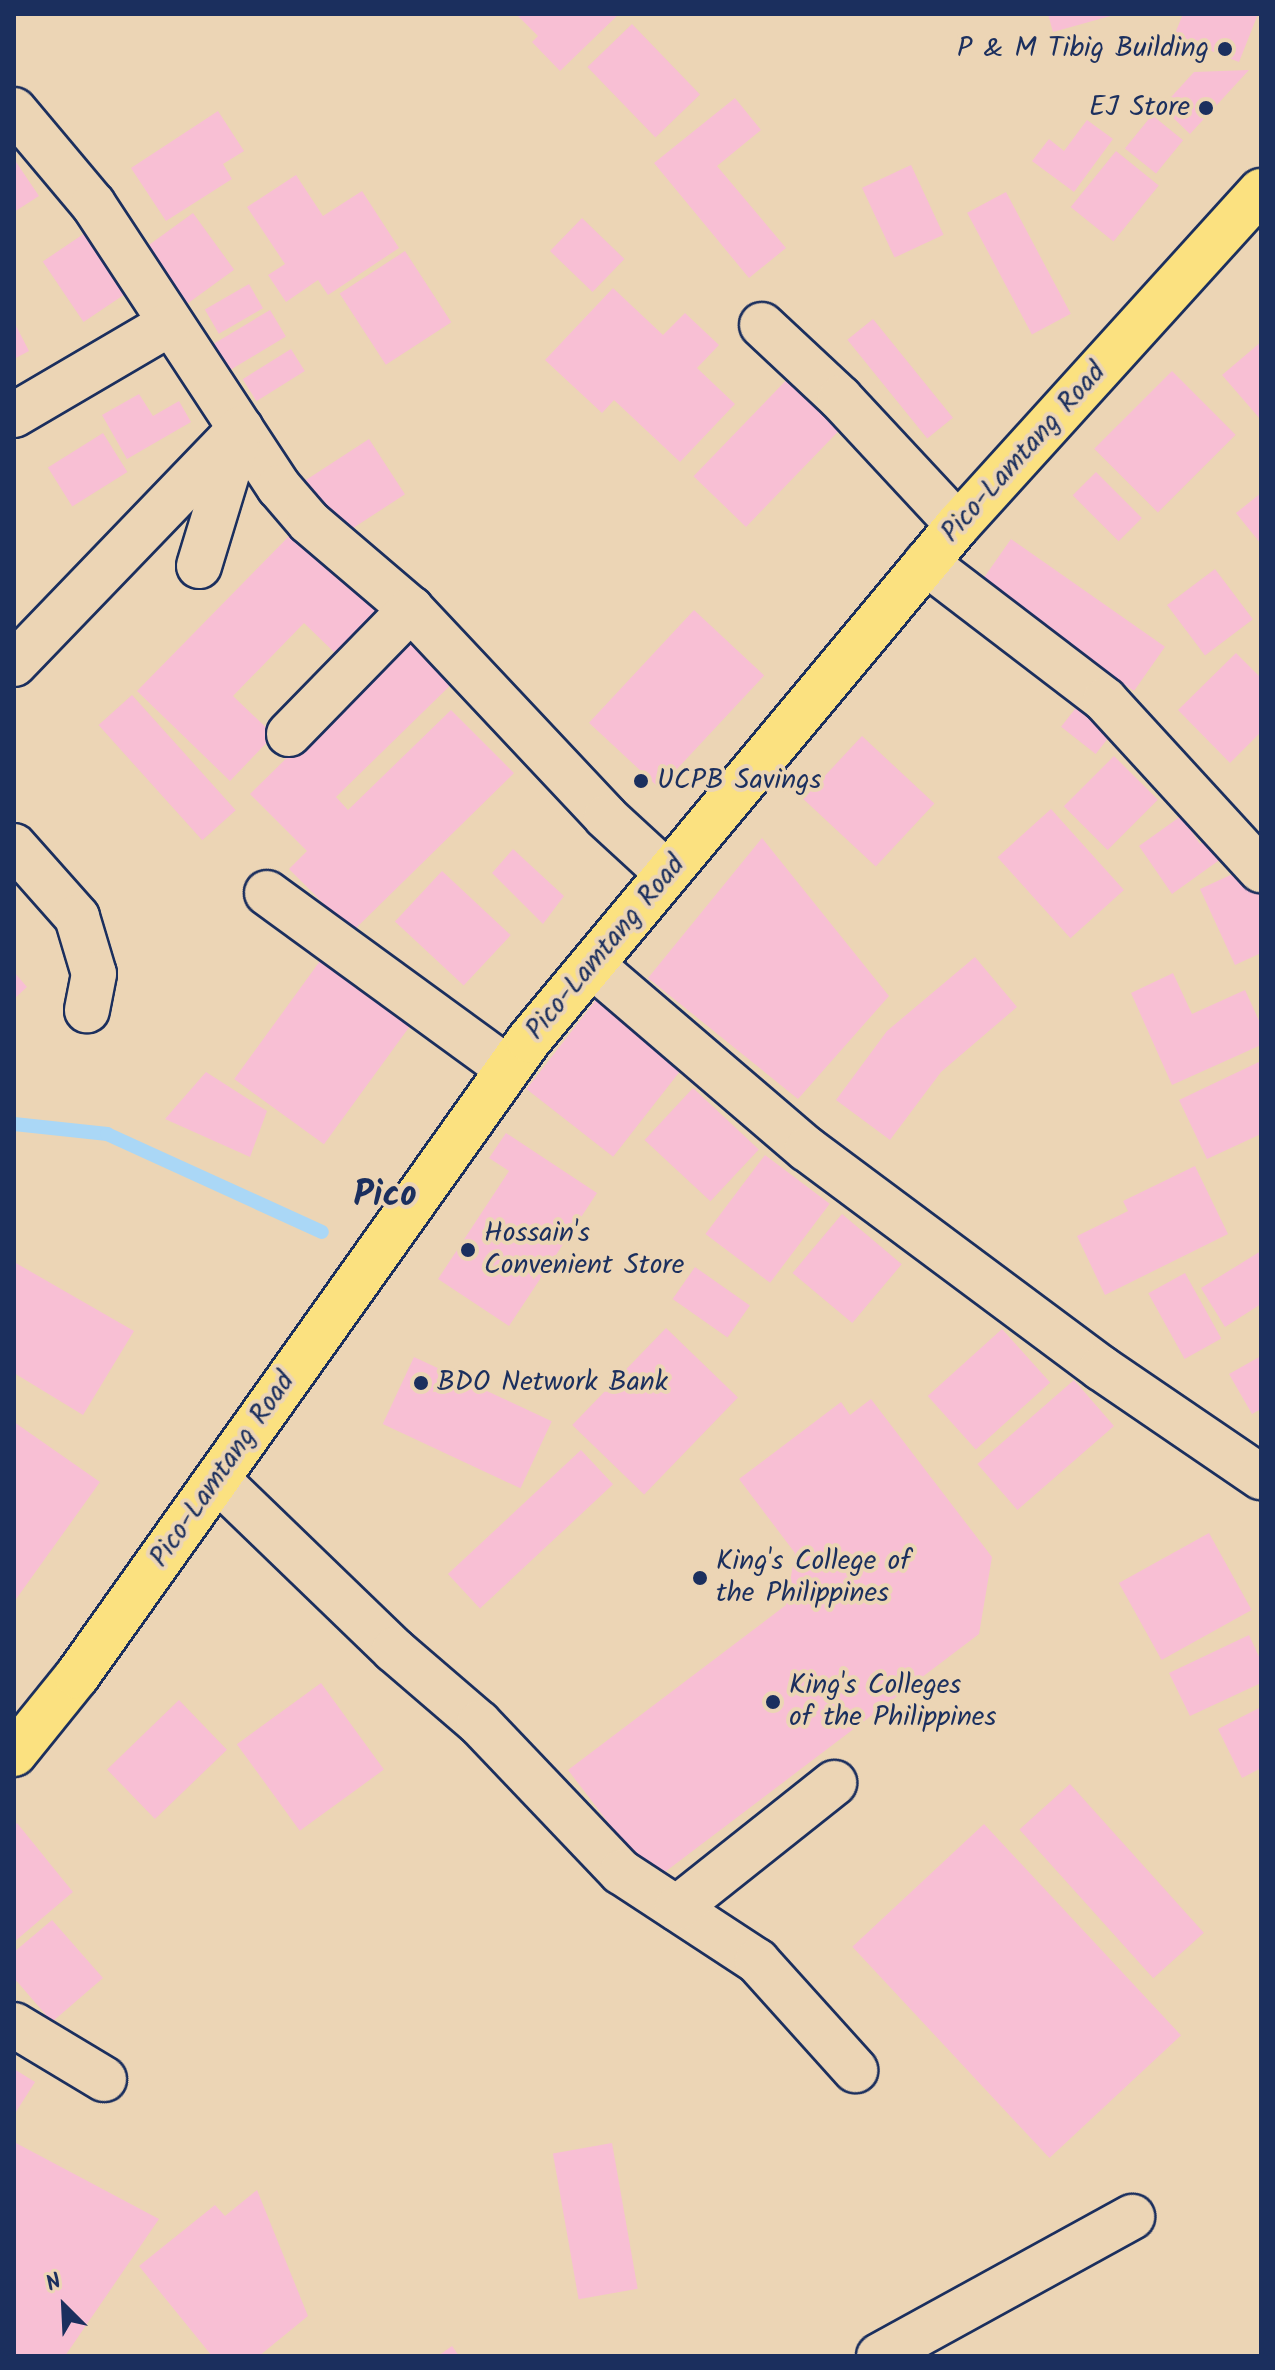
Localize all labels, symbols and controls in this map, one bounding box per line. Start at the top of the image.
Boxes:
place label: P & M Tibig Building [957,32,1209,66]
marker: P & M Tibig Building [1216,40,1234,58]
place label: EJ Store [1089,91,1190,125]
marker: EJ Store [1197,99,1215,117]
street label: Pico-Lamtang Road [935,356,1113,550]
place label: UCPB Savings [657,764,821,798]
marker: UCPB Savings [632,772,650,790]
street label: Pico-Lamtang Road [519,849,693,1047]
district label: Pico [353,1174,417,1218]
place label: Hossain's Convenient Store [484,1217,684,1283]
marker: Hossain's Convenient Store [459,1241,477,1259]
street label: Pico-Lamtang Road [143,1366,303,1574]
place label: BDO Network Bank [437,1366,668,1400]
marker: BDO Network Bank [412,1374,430,1392]
place label: King's College of the Philippines [716,1545,911,1611]
marker: King's College of the Philippines [691,1569,709,1587]
place label: King's Colleges of the Philippines [789,1669,996,1735]
marker: King's Colleges of the Philippines [764,1693,782,1711]
text: N [41,2265,67,2302]
north arrow [24,2266,104,2346]

